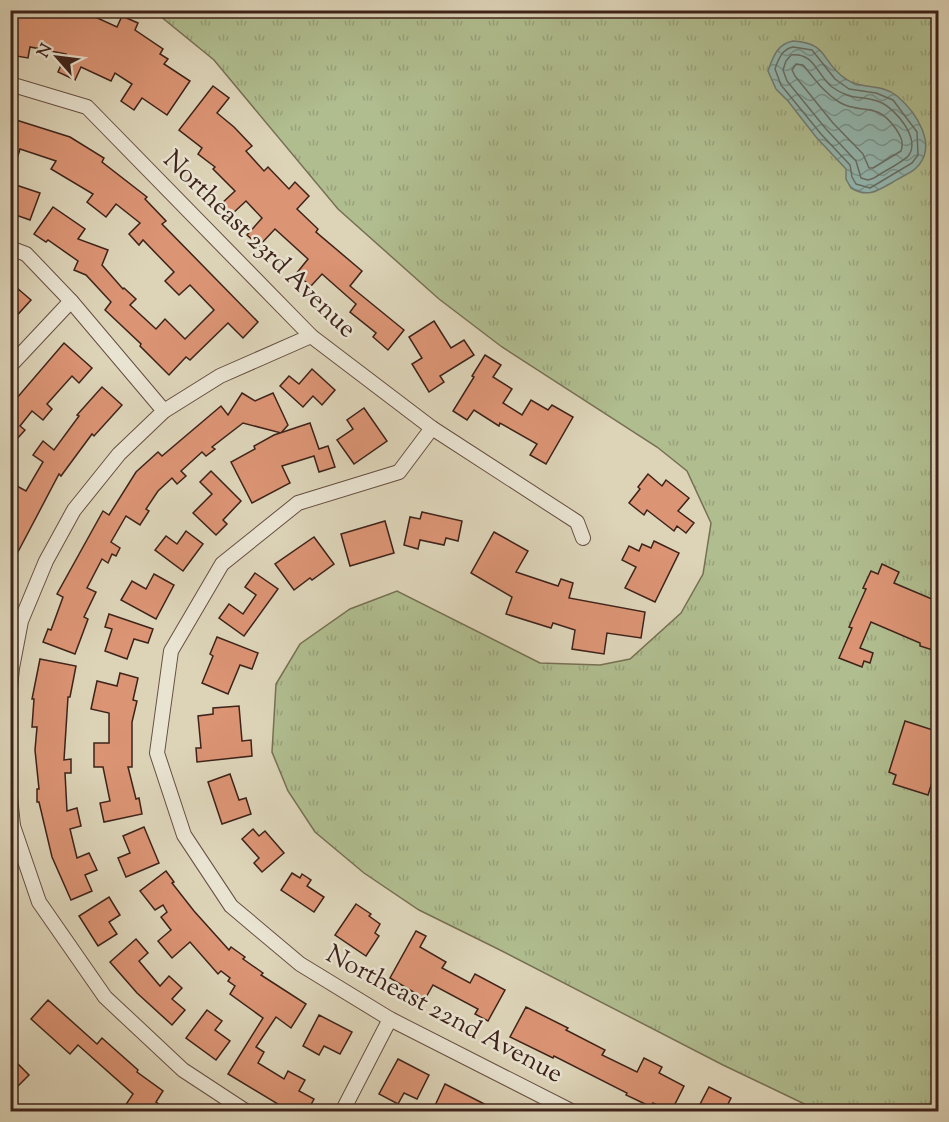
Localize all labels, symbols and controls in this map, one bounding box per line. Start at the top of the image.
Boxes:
north arrow [27,27,87,87]
text: N [33,40,59,62]
street label: Northeast 23rd Avenue [154,143,364,347]
street label: Northeast 22nd Avenue [319,937,569,1093]

